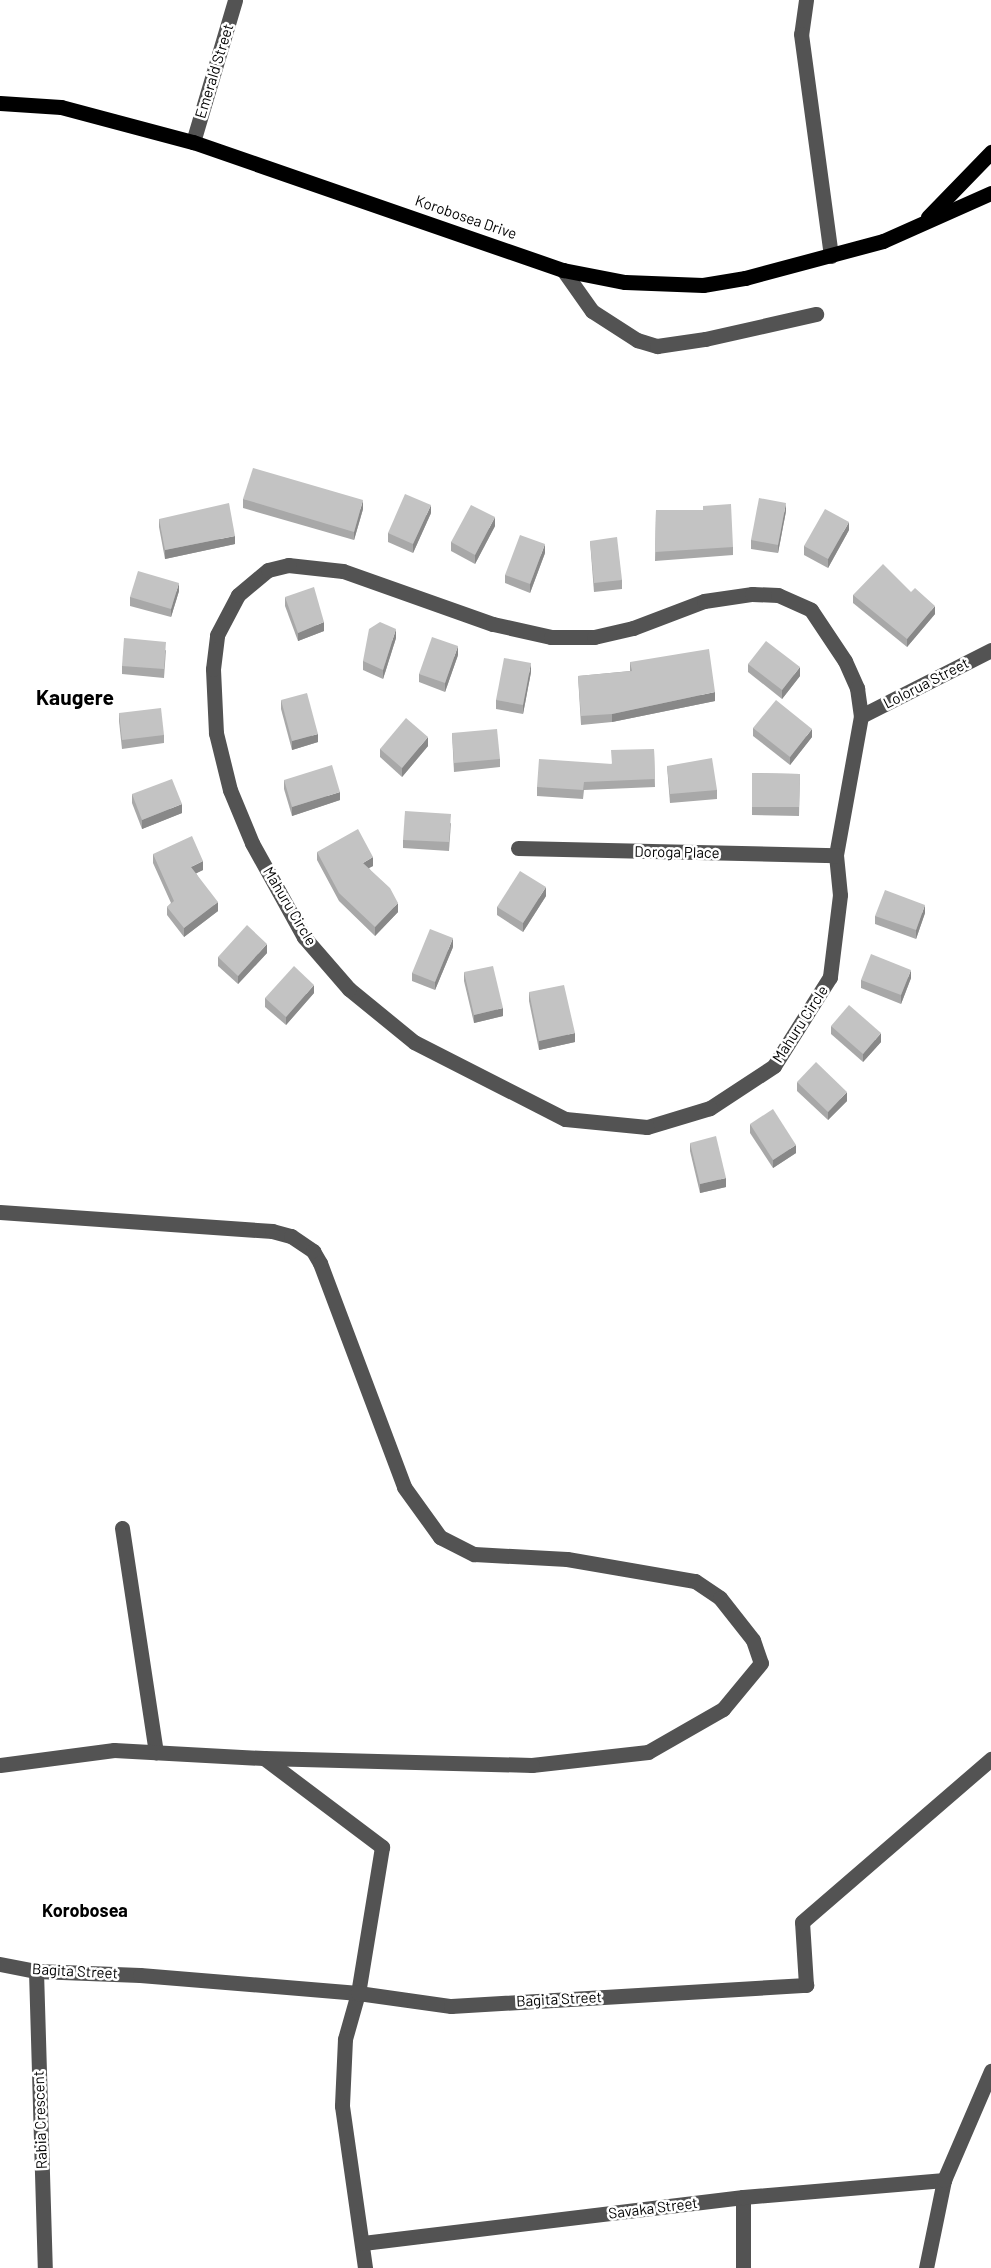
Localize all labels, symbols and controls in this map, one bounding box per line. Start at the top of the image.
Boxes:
street label: Emerald Street [191,21,237,121]
street label: Korobosea Drive [413,191,519,243]
street label: Lolorua Street [880,654,972,712]
district label: Kaugere [36,684,114,710]
street label: Doroga Place [634,842,720,862]
street label: Mahuru Circle [259,863,321,949]
street label: Mahuru Circle [768,982,832,1066]
district label: Korobosea [42,1899,128,1921]
street label: Bagita Street [32,1960,118,1982]
street label: Bagita Street [516,1988,602,2010]
street label: Rabia Crescent [29,2071,51,2169]
street label: Savaka Street [607,2194,699,2222]

